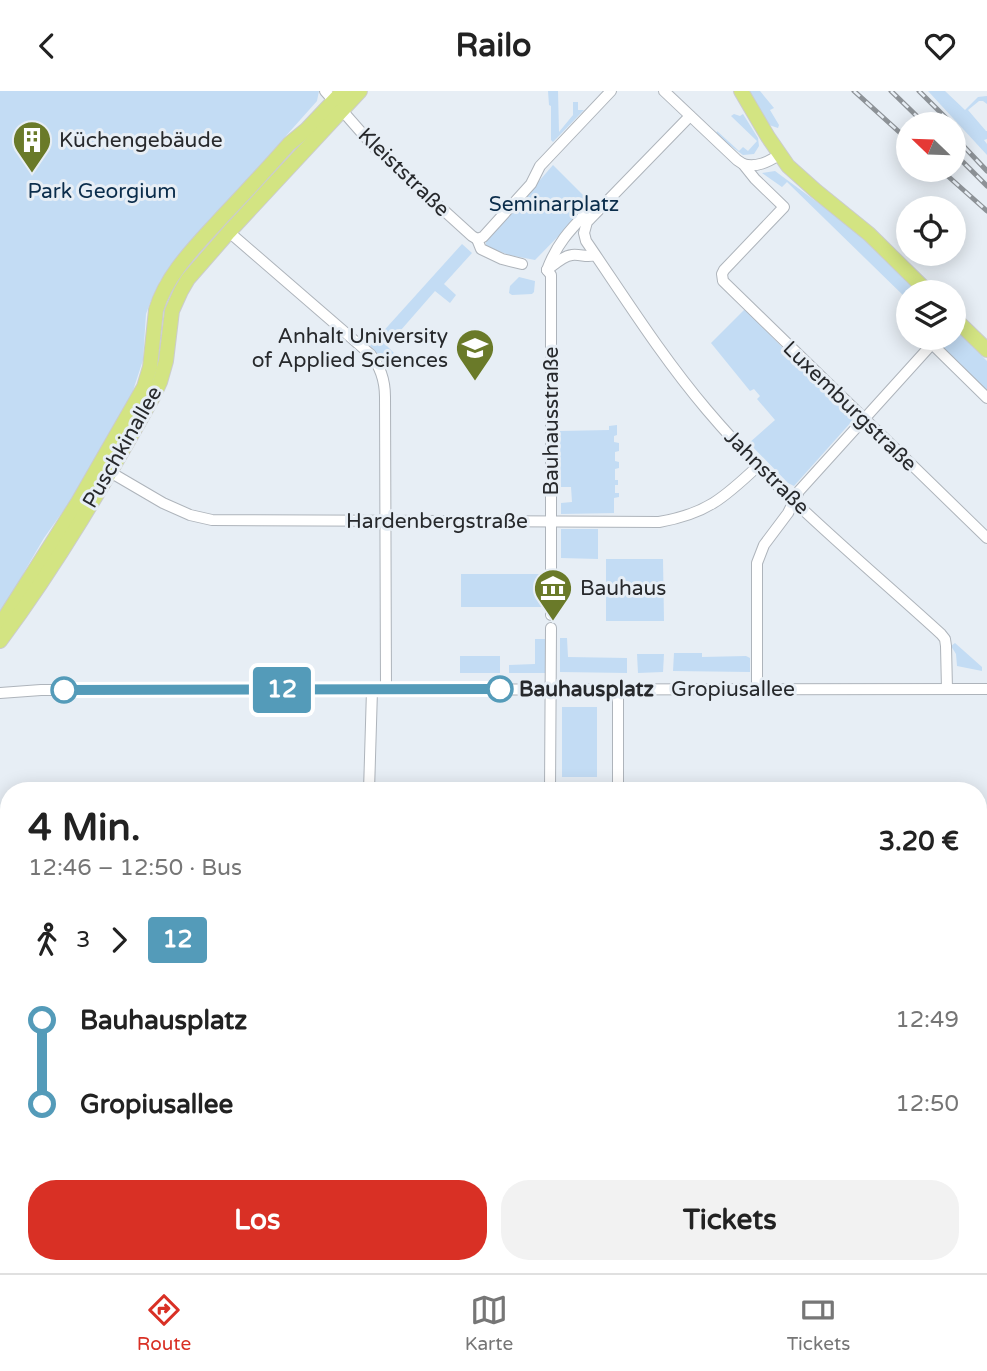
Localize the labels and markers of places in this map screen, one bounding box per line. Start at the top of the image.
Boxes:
building icon: Küchengebäude [11,119,53,174]
place label: Küchengebäude [59,128,223,153]
place label: Anhalt University of Applied Sciences [252,324,448,373]
school or university icon: Anhalt University of Applied Sciences [454,327,496,382]
museum icon: Bauhaus [532,567,574,622]
place label: Bauhaus [580,576,666,601]
marker: Bauhausplatz [487,676,513,702]
unlabelled marker [51,677,77,703]
place label: Bauhausplatz [519,677,654,702]

